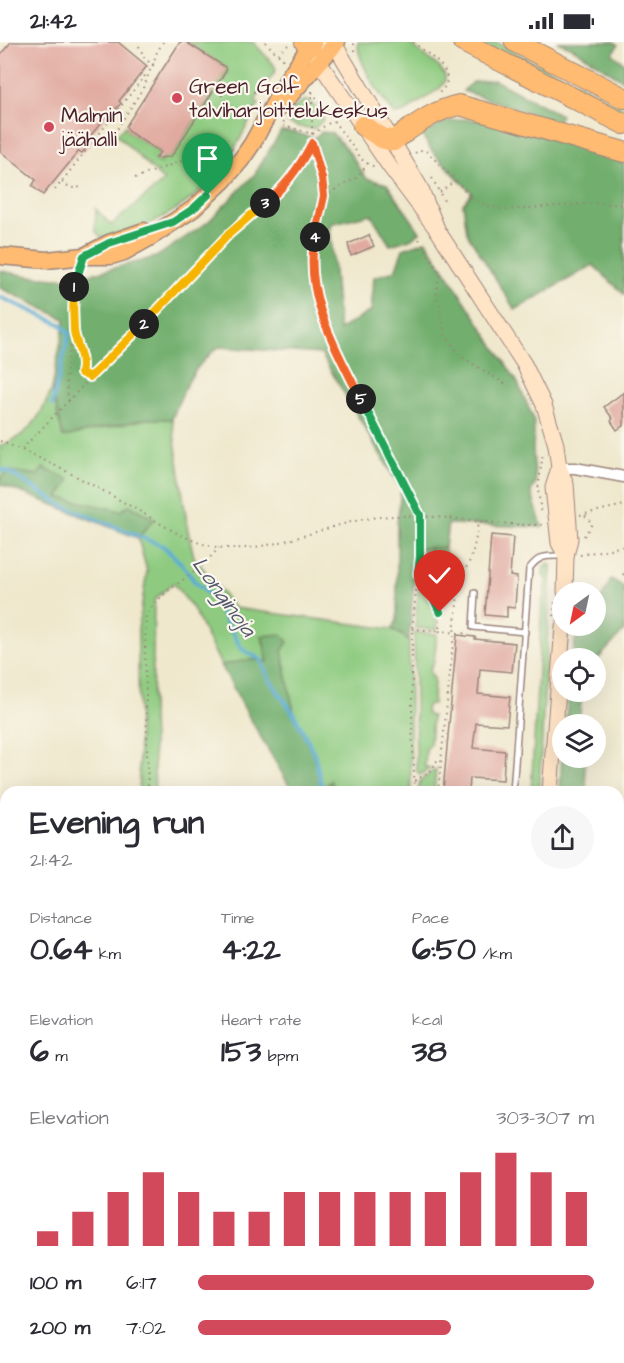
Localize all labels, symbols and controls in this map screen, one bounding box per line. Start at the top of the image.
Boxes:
text: 21:42 [30,6,77,37]
place label: Green Golf talviharjoittelukeskus [189,72,388,125]
marker: Green Golf talviharjoittelukeskus [170,91,184,105]
place label: Malmin jäähalli [58,101,122,154]
marker: Malmin jäähalli [42,120,56,134]
pin [182,133,233,195]
icon: arrive [191,142,224,175]
pin: 3 [250,188,280,218]
text: 3 [261,192,269,214]
pin: 4 [300,222,330,252]
text: 4 [310,226,320,248]
pin: 1 [59,272,89,302]
text: 1 [73,276,75,298]
pin: 2 [129,309,159,339]
text: 2 [139,313,149,335]
pin: 5 [346,384,376,414]
text: 5 [355,388,367,410]
pin [414,550,465,612]
water label: Longinoja [183,551,264,645]
icon: check [423,559,456,592]
north arrow [552,582,606,636]
map controls [552,582,606,768]
button: locate [552,648,606,702]
button: layers [552,714,606,768]
text: Evening run [30,800,204,846]
button: share [531,806,594,869]
text: 21:42 [30,846,72,874]
text: Distance [30,907,92,929]
text: Time [221,907,255,929]
text: Pace [412,907,449,929]
text: 0.64 [30,929,92,971]
text: 4:22 [221,929,281,971]
text: 6:50 [412,929,476,971]
text: km [92,943,121,965]
text: /km [476,943,512,965]
text: Elevation [30,1009,93,1031]
text: Heart rate [221,1009,301,1031]
text: kcal [412,1009,443,1031]
text: 6 [30,1031,49,1073]
text: 153 [221,1031,261,1073]
text: 38 [412,1031,447,1073]
text: m [49,1045,68,1067]
text: bpm [261,1045,298,1067]
text: Elevation [30,1104,109,1132]
text: 303–307 m [496,1104,594,1132]
text: 100 m [30,1269,81,1297]
text: 6:17 [126,1269,157,1297]
text: 200 m [30,1314,90,1342]
text: 7:02 [126,1314,166,1342]

